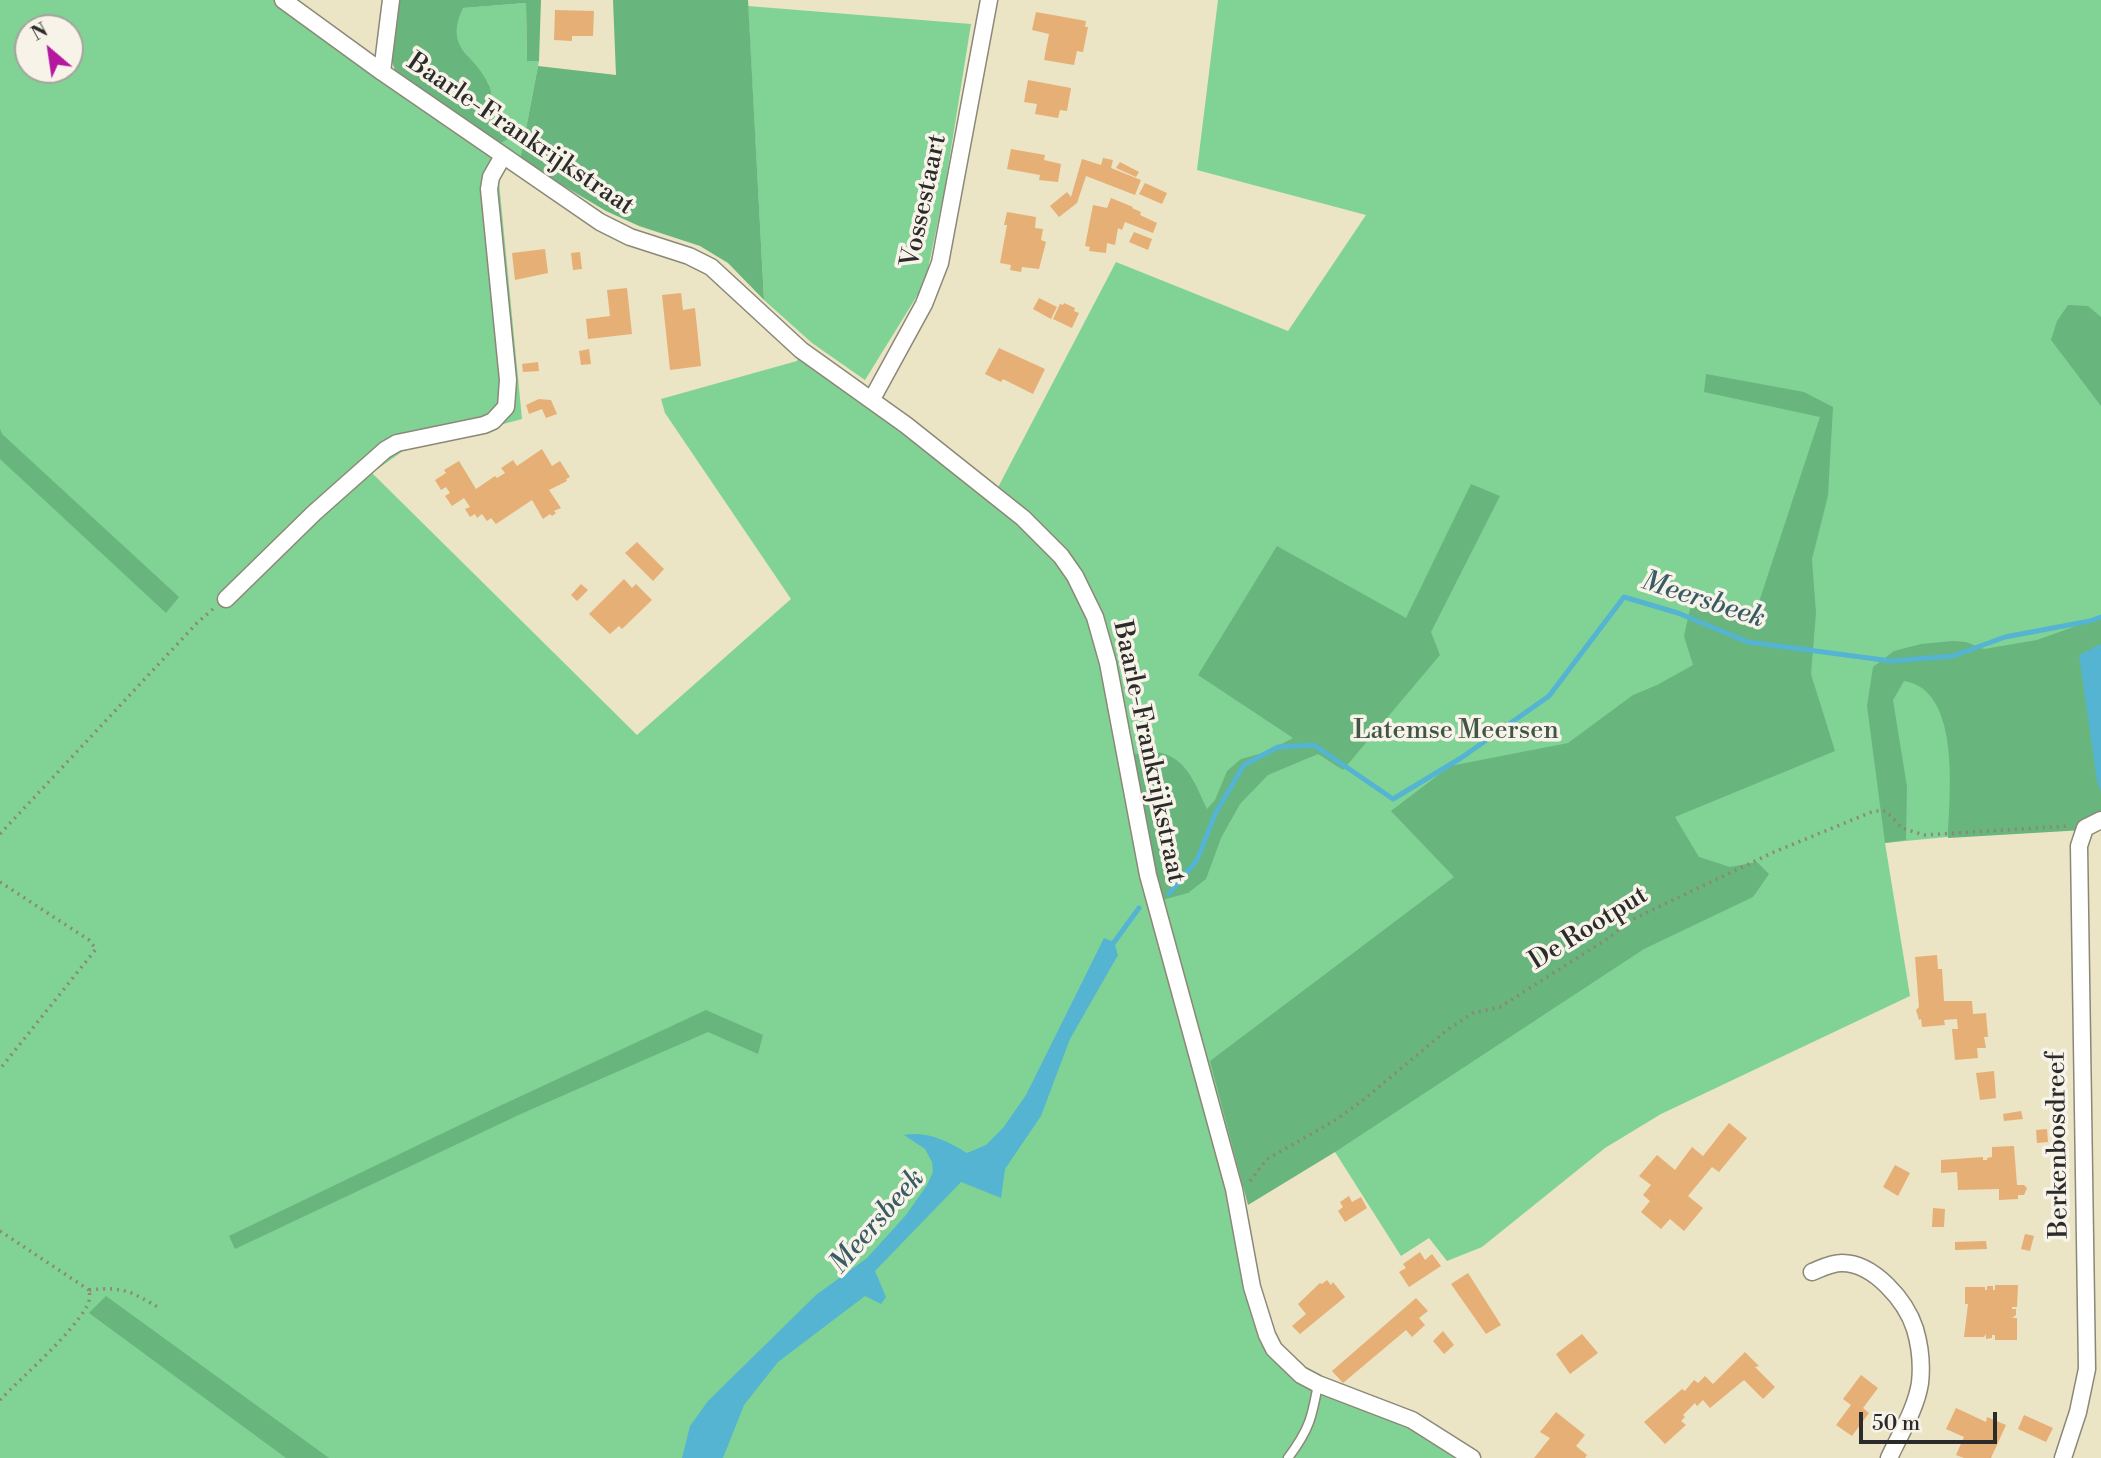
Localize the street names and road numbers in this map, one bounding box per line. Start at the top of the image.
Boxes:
street label: Baarle-Frankrijkstraat [401,47,639,223]
street label: Vossestaart [896,131,954,271]
street label: Baarle-Frankrijkstraat [1105,618,1191,886]
street label: De Rootput [1524,880,1654,978]
street label: Berkenbosdreef [2042,1051,2076,1239]

